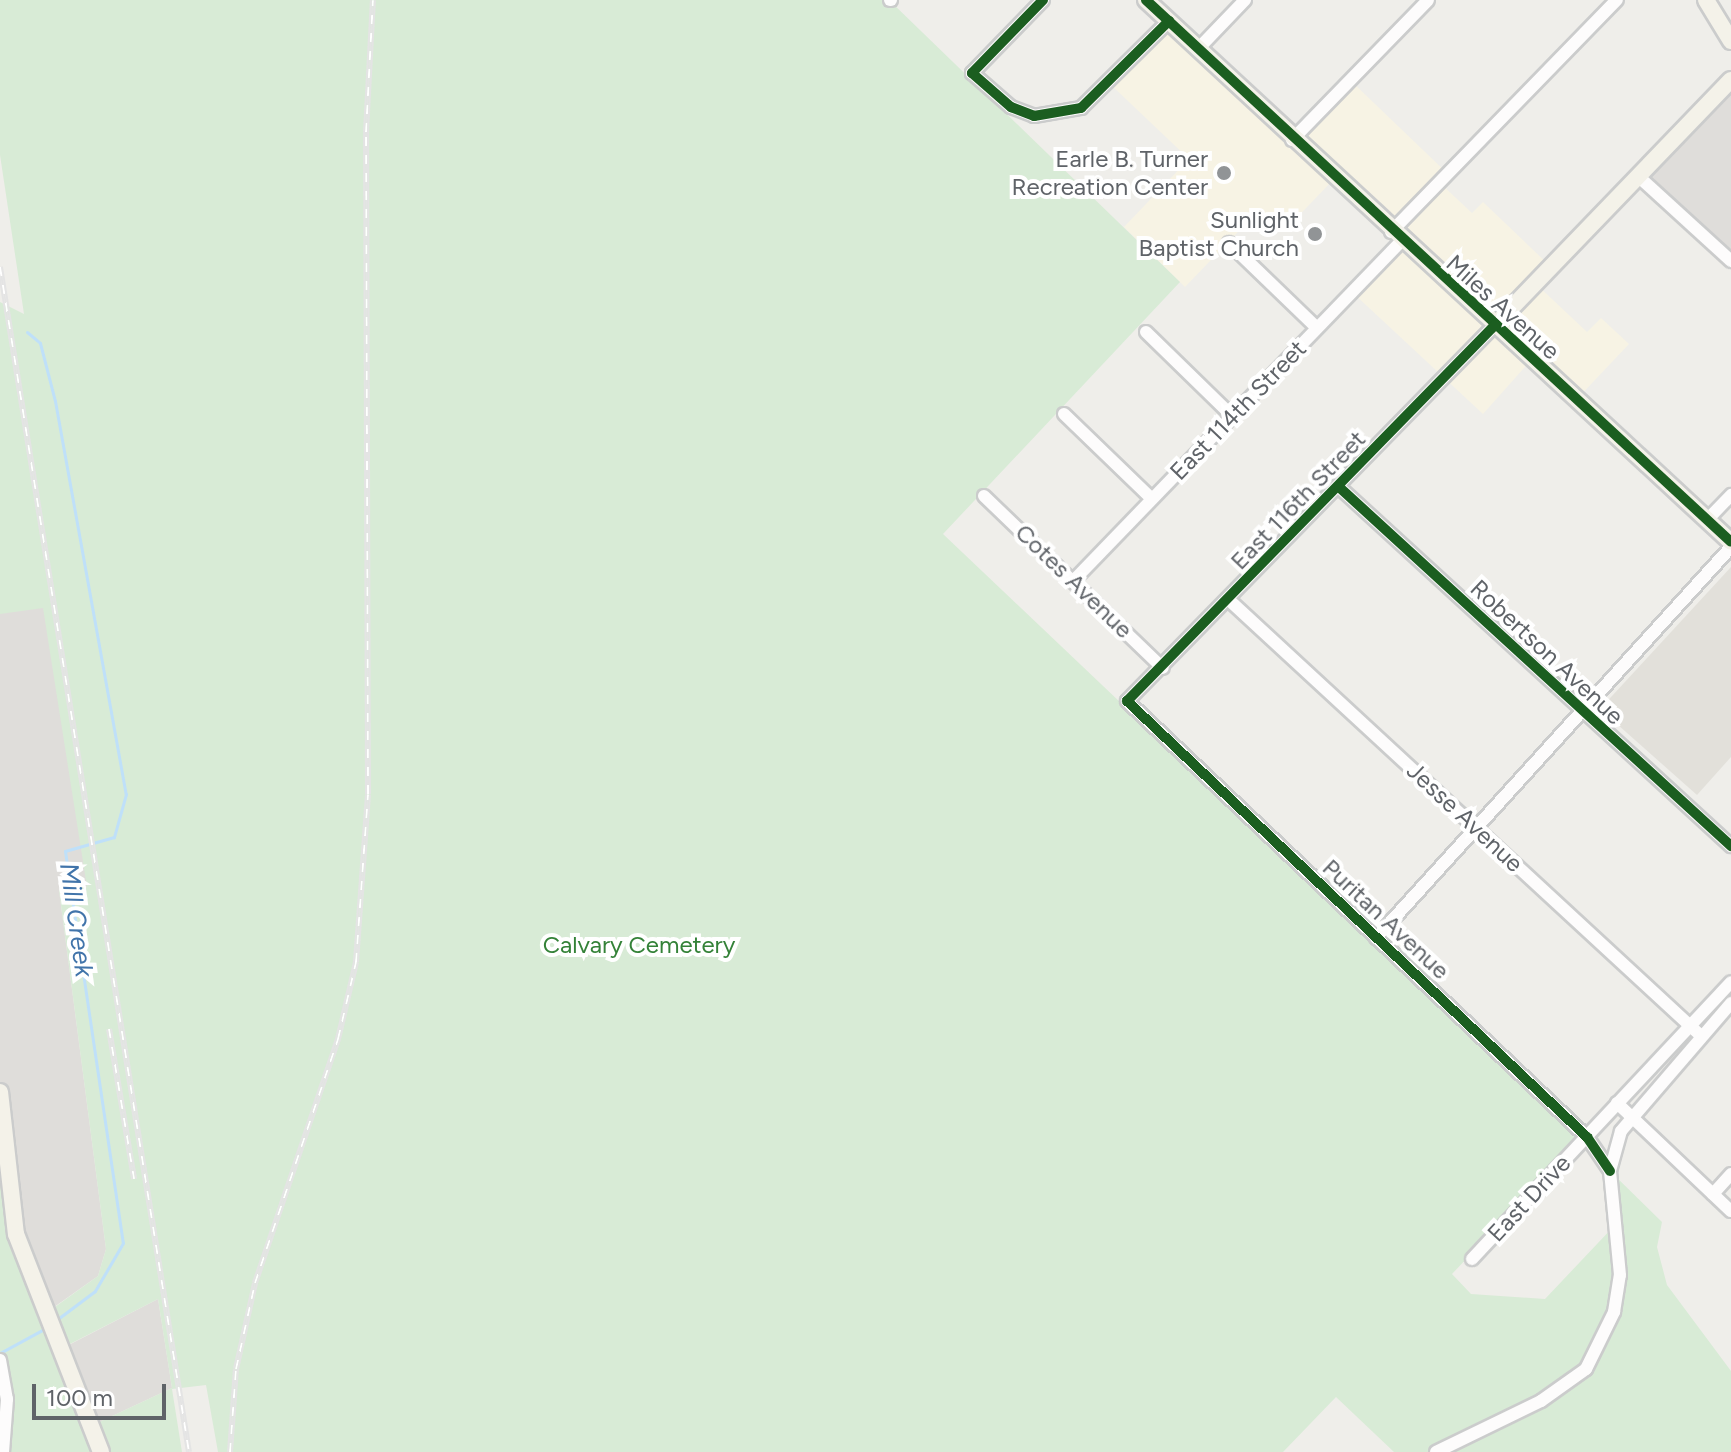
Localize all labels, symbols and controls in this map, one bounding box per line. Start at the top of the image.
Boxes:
place label: Earle B. Turner Recreation Center [1012,145,1208,201]
marker: Earle B. Turner Recreation Center [1215,164,1233,182]
place label: Sunlight Baptist Church [1139,206,1299,262]
marker: Sunlight Baptist Church [1306,225,1324,243]
street label: Miles Avenue [1440,249,1566,365]
street label: East 114th Street [1164,334,1312,486]
street label: East 116th Street [1225,425,1371,575]
street label: Cotes Avenue [1009,518,1139,644]
street label: Robertson Avenue [1464,574,1630,730]
street label: Jesse Avenue [1401,756,1529,878]
street label: Puritan Avenue [1317,853,1455,985]
water label: Mill Creek [53,861,99,979]
park label: Calvary Cemetery [543,931,735,959]
street label: East Drive [1482,1149,1576,1247]
scale bar [36,1368,170,1418]
text: 100 m [46,1383,113,1412]

